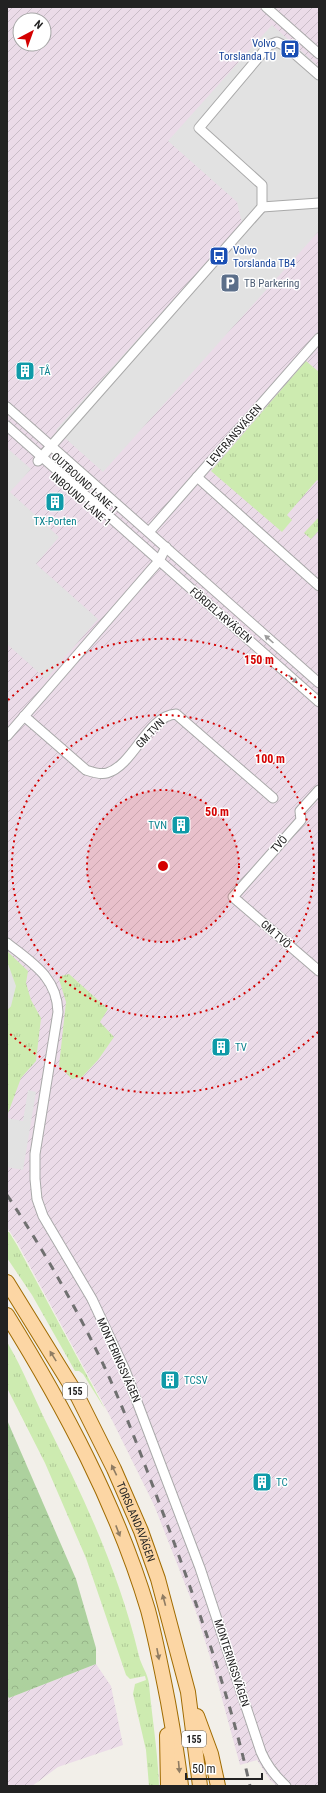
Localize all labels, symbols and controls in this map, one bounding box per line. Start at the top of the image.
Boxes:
north arrow [12,12,52,52]
text: N [31,18,45,32]
place label: Volvo Torslanda TU [219,37,276,63]
bus stop icon: Volvo Torslanda TU [279,38,301,60]
place label: Volvo Torslanda TB4 [233,244,296,270]
bus stop icon: Volvo Torslanda TB4 [208,245,230,267]
parking icon: TB Parkering [219,272,241,294]
place label: TB Parkering [244,277,300,290]
building icon: TÅ [14,360,36,382]
place label: TÅ [39,364,51,378]
street label: LEVERANSVÄGEN [204,402,265,469]
street label: OUTBOUND LANE 1 [49,450,121,517]
street label: INBOUND LANE 1 [48,470,114,529]
building icon: TX-Porten [44,491,66,513]
place label: TX-Porten [33,515,77,528]
street label: FÖRDELARVÄGEN [187,585,254,646]
one-way arrow [264,634,274,643]
text: 150 m [244,653,274,667]
one-way arrow [288,674,298,684]
street label: GM TVN [133,716,168,751]
text: 100 m [255,752,285,766]
text: 50 m [205,805,229,819]
building icon: TVN [170,814,192,836]
place label: TVN [148,819,167,832]
street label: TVÖ [268,833,290,856]
centre of rings [156,859,170,873]
street label: GM TVÖ [258,918,293,951]
building icon: TV [210,1036,232,1058]
place label: TV [235,1041,247,1054]
street label: MONTERINGSVÄGEN [94,1316,143,1405]
one-way arrow [49,1351,57,1361]
building icon: TCSV [159,1369,181,1391]
place label: TCSV [184,1374,208,1387]
road number: 155 [63,1383,87,1399]
one-way arrow [111,1464,117,1476]
building icon: TC [251,1471,273,1493]
place label: TC [276,1476,288,1489]
street label: TORSLANDAVÄGEN [113,1480,157,1564]
one-way arrow [116,1525,122,1537]
one-way arrow [161,1593,167,1605]
street label: MONTERINGSVÄGEN [211,1618,252,1709]
one-way arrow [156,1648,162,1660]
road number: 155 [182,1731,206,1747]
scale bar [186,1755,262,1781]
one-way arrow [176,1761,182,1773]
text: 50 m [192,1762,216,1776]

